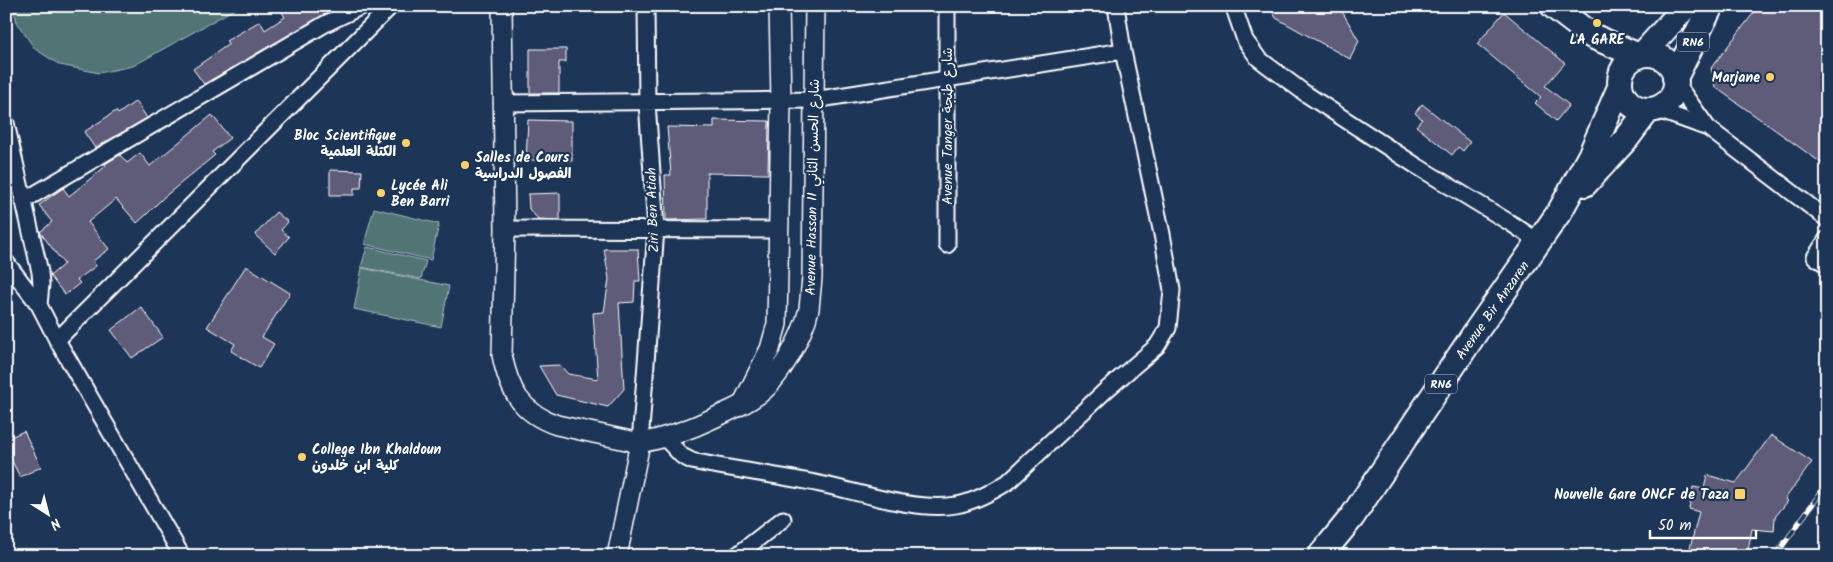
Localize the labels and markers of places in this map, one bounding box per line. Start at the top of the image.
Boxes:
marker: LA GARE [1591,17,1603,29]
place label: LA GARE [1569,29,1626,51]
place label: Marjane [1712,67,1760,89]
marker: Marjane [1764,71,1776,83]
place label: Bloc Scientifique الكتلة العلمية [294,125,396,163]
marker: Bloc Scientifique الكتلة العلمية [400,137,412,149]
place label: Salles de Cours الفصول الدراسية [475,147,572,185]
marker: Salles de Cours الفصول الدراسية [459,159,471,171]
place label: Lycée Ali Ben Barri [391,175,450,213]
marker: Lycée Ali Ben Barri [375,187,387,199]
place label: College Ibn Khaldoun كلية ابن خلدون [312,439,442,477]
marker: College Ibn Khaldoun كلية ابن خلدون [296,451,308,463]
place label: Nouvelle Gare ONCF de Taza [1554,484,1729,506]
marker: Nouvelle Gare ONCF de Taza [1733,487,1747,501]

